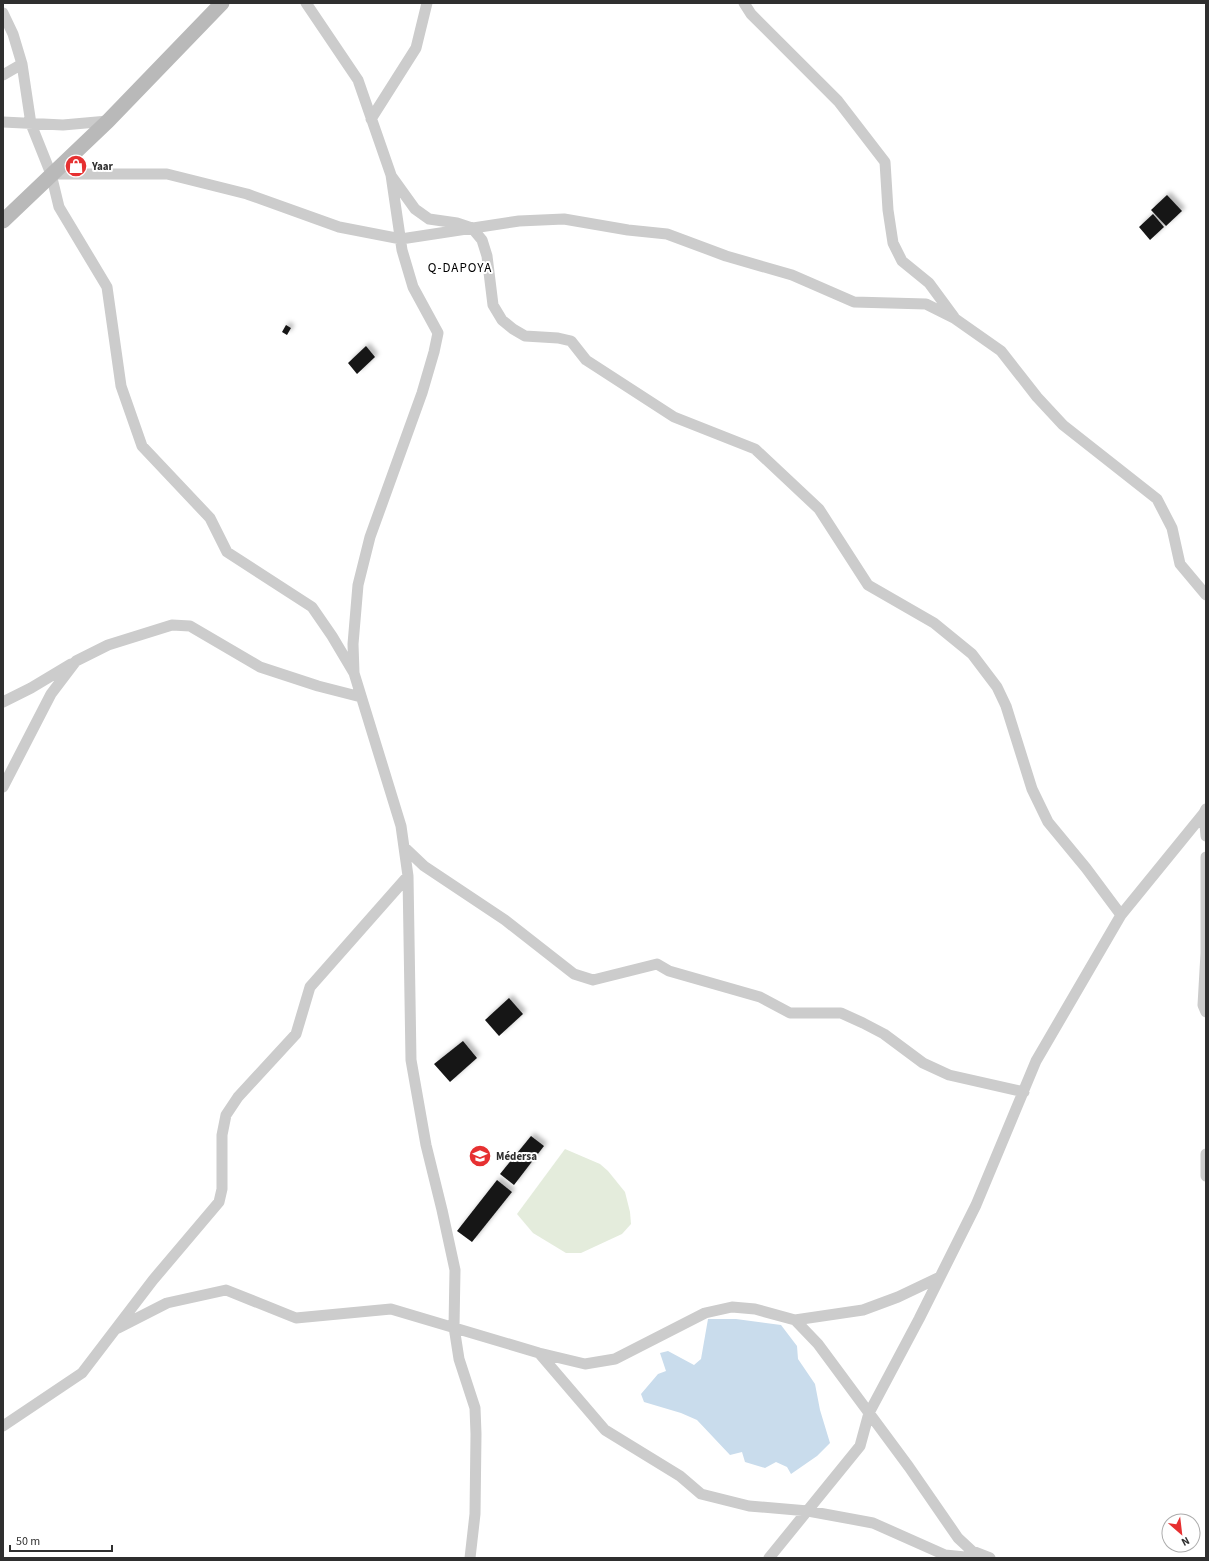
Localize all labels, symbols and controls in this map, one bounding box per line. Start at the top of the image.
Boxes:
shop icon: Yaar [63,153,89,179]
place label: Yaar [91,159,114,174]
district label: Q-DAPOYA [428,259,492,277]
school or university icon: Médersa [467,1143,493,1169]
place label: Médersa [496,1149,537,1164]
north arrow [1161,1513,1201,1553]
scale bar [10,1527,112,1553]
text: 50 m [16,1533,40,1550]
text: N [1179,1533,1192,1550]

